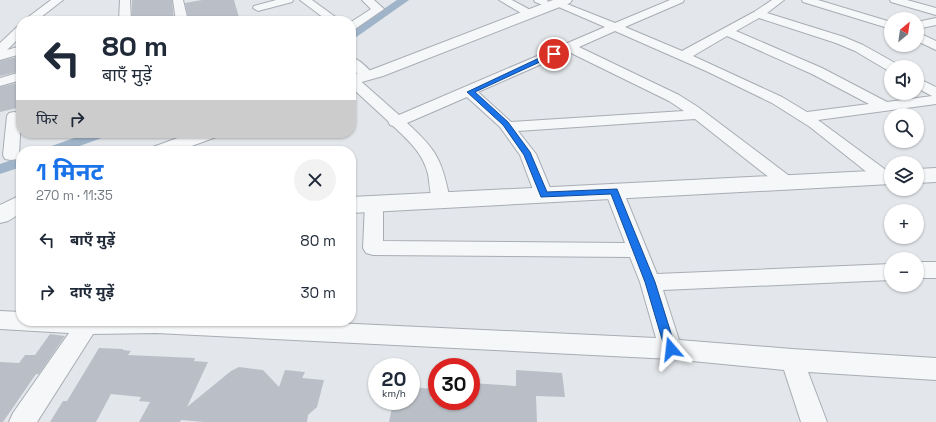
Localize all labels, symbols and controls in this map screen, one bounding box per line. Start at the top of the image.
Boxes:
north arrow [884,12,924,52]
map controls [884,12,924,292]
text: 80 m [102,28,168,64]
icon: left [36,32,88,84]
pin [537,37,571,71]
icon: arrive [543,43,565,65]
button: sound [884,60,924,100]
text: बाएँ मुड़ें [102,63,152,86]
icon: right [66,108,88,130]
button: search [884,108,924,148]
text: फिर [36,109,58,128]
text: 1 मिनट [36,156,103,187]
button: layers [884,156,924,196]
button: close [294,159,336,201]
text: 270 m · 11:35 [36,187,113,204]
button: + [884,204,924,244]
icon: left [36,229,58,251]
text: बाएँ मुड़ें [70,230,115,249]
text: 80 m [300,231,336,250]
button: − [884,252,924,292]
icon: right [36,281,58,303]
text: दाएँ मुड़ें [70,282,114,301]
text: 30 m [301,283,336,302]
position arrow [650,328,692,370]
speed limit sign: 30 [428,358,480,410]
text: 20 [382,366,406,392]
text: km/h [382,387,406,400]

